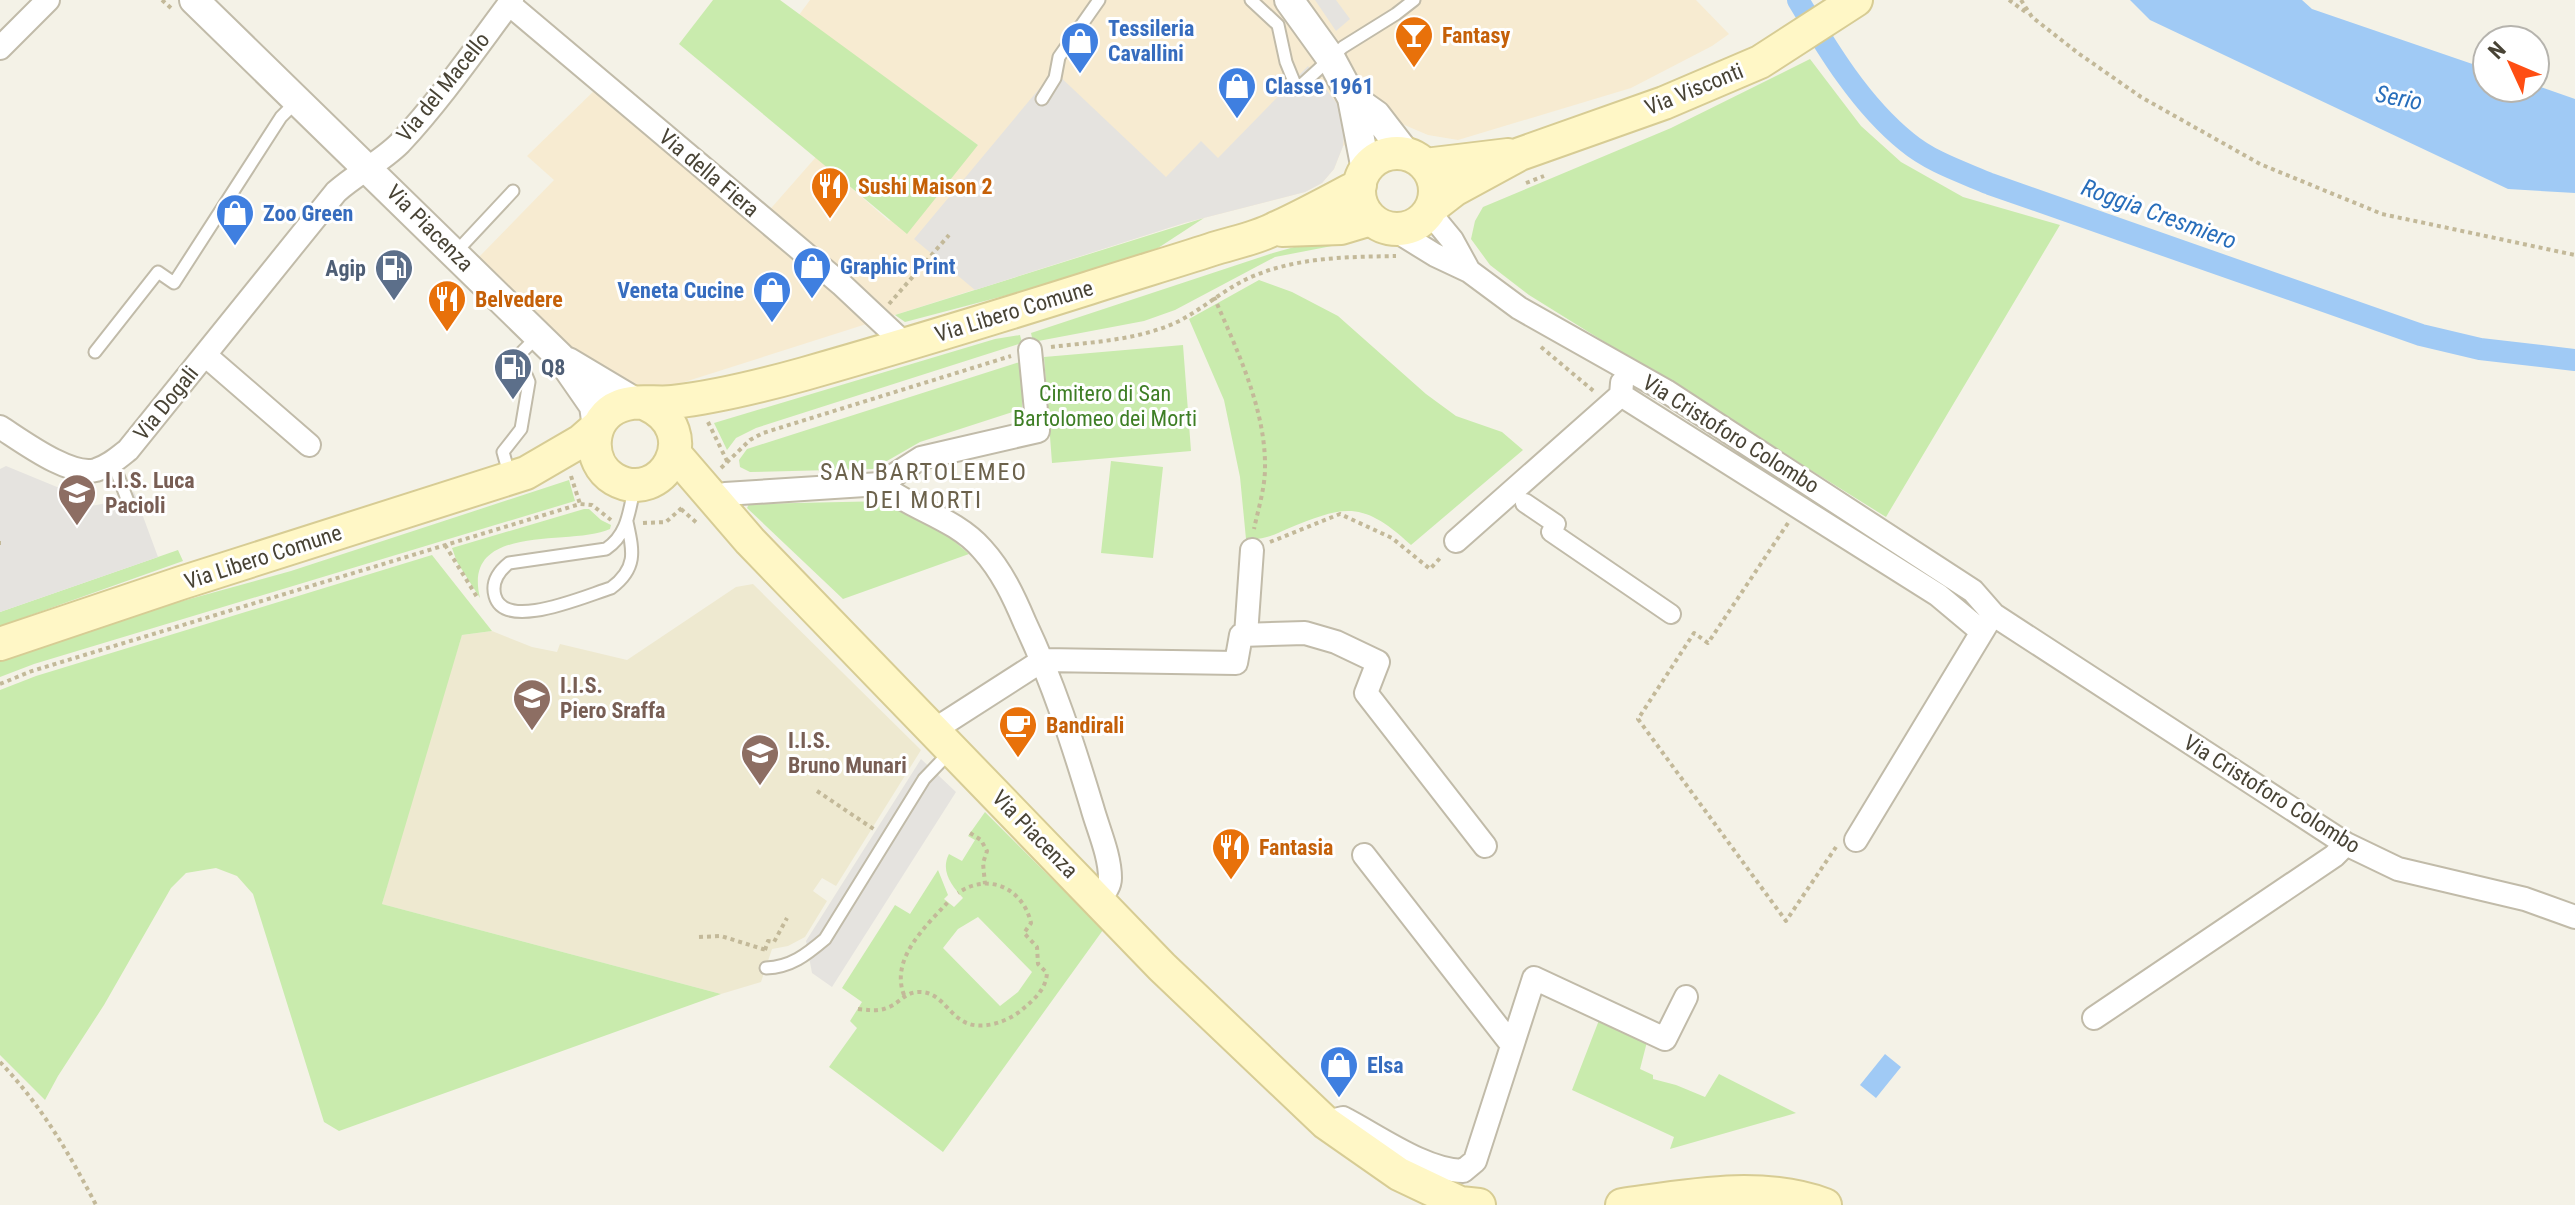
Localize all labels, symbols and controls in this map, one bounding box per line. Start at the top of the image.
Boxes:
bar icon: Fantasy [1393,14,1435,69]
place label: Tessileria Cavallini [1108,16,1194,66]
shop icon: Tessileria Cavallini [1059,20,1101,75]
place label: Fantasy [1442,23,1510,48]
north arrow [2471,24,2551,104]
street label: Via del Macello [391,27,495,147]
text: N [2483,37,2511,64]
street label: Via Visconti [1641,58,1747,120]
shop icon: Classe 1961 [1216,65,1258,120]
place label: Classe 1961 [1265,74,1374,99]
water label: Serio [2373,80,2425,116]
street label: Via della Fiera [654,124,764,222]
restaurant icon: Sushi Maison 2 [809,165,851,220]
water label: Roggia Cresmiero [2078,173,2240,255]
place label: Sushi Maison 2 [858,174,993,199]
street label: Via Piacenza [382,180,478,276]
shop icon: Zoo Green [214,192,256,247]
place label: Zoo Green [263,201,353,226]
shop icon: Graphic Print [791,245,833,300]
fuel station icon: Agip [373,247,415,302]
place label: Graphic Print [840,254,956,279]
place label: Agip [325,256,366,281]
shop icon: Veneta Cucine [751,269,793,324]
street label: Via Libero Comune [932,275,1096,347]
restaurant icon: Belvedere [426,278,468,333]
place label: Veneta Cucine [617,278,744,303]
place label: Belvedere [475,287,563,312]
fuel station icon: Q8 [492,346,534,401]
place label: Q8 [541,355,565,380]
street label: Via Dogali [129,361,203,445]
street label: Via Cristoforo Colombo [1638,370,1824,498]
park label: Cimitero di San Bartolomeo dei Morti [1013,381,1197,431]
district label: SAN BARTOLEMEO DEI MORTI [820,458,1028,514]
place label: I.I.S. Luca Pacioli [105,468,195,518]
school or university icon: I.I.S. Luca Pacioli [56,472,98,527]
street label: Via Libero Comune [181,520,345,594]
place label: I.I.S. Piero Sraffa [560,673,665,723]
school or university icon: I.I.S. Piero Sraffa [511,677,553,732]
cafe icon: Bandirali [997,704,1039,759]
place label: Bandirali [1046,713,1124,738]
place label: I.I.S. Bruno Munari [788,728,907,778]
street label: Via Cristoforo Colombo [2179,730,2365,858]
school or university icon: I.I.S. Bruno Munari [739,732,781,787]
street label: Via Piacenza [987,785,1083,883]
restaurant icon: Fantasia [1210,826,1252,881]
place label: Fantasia [1259,835,1333,860]
shop icon: Elsa [1318,1044,1360,1099]
place label: Elsa [1367,1053,1404,1078]

